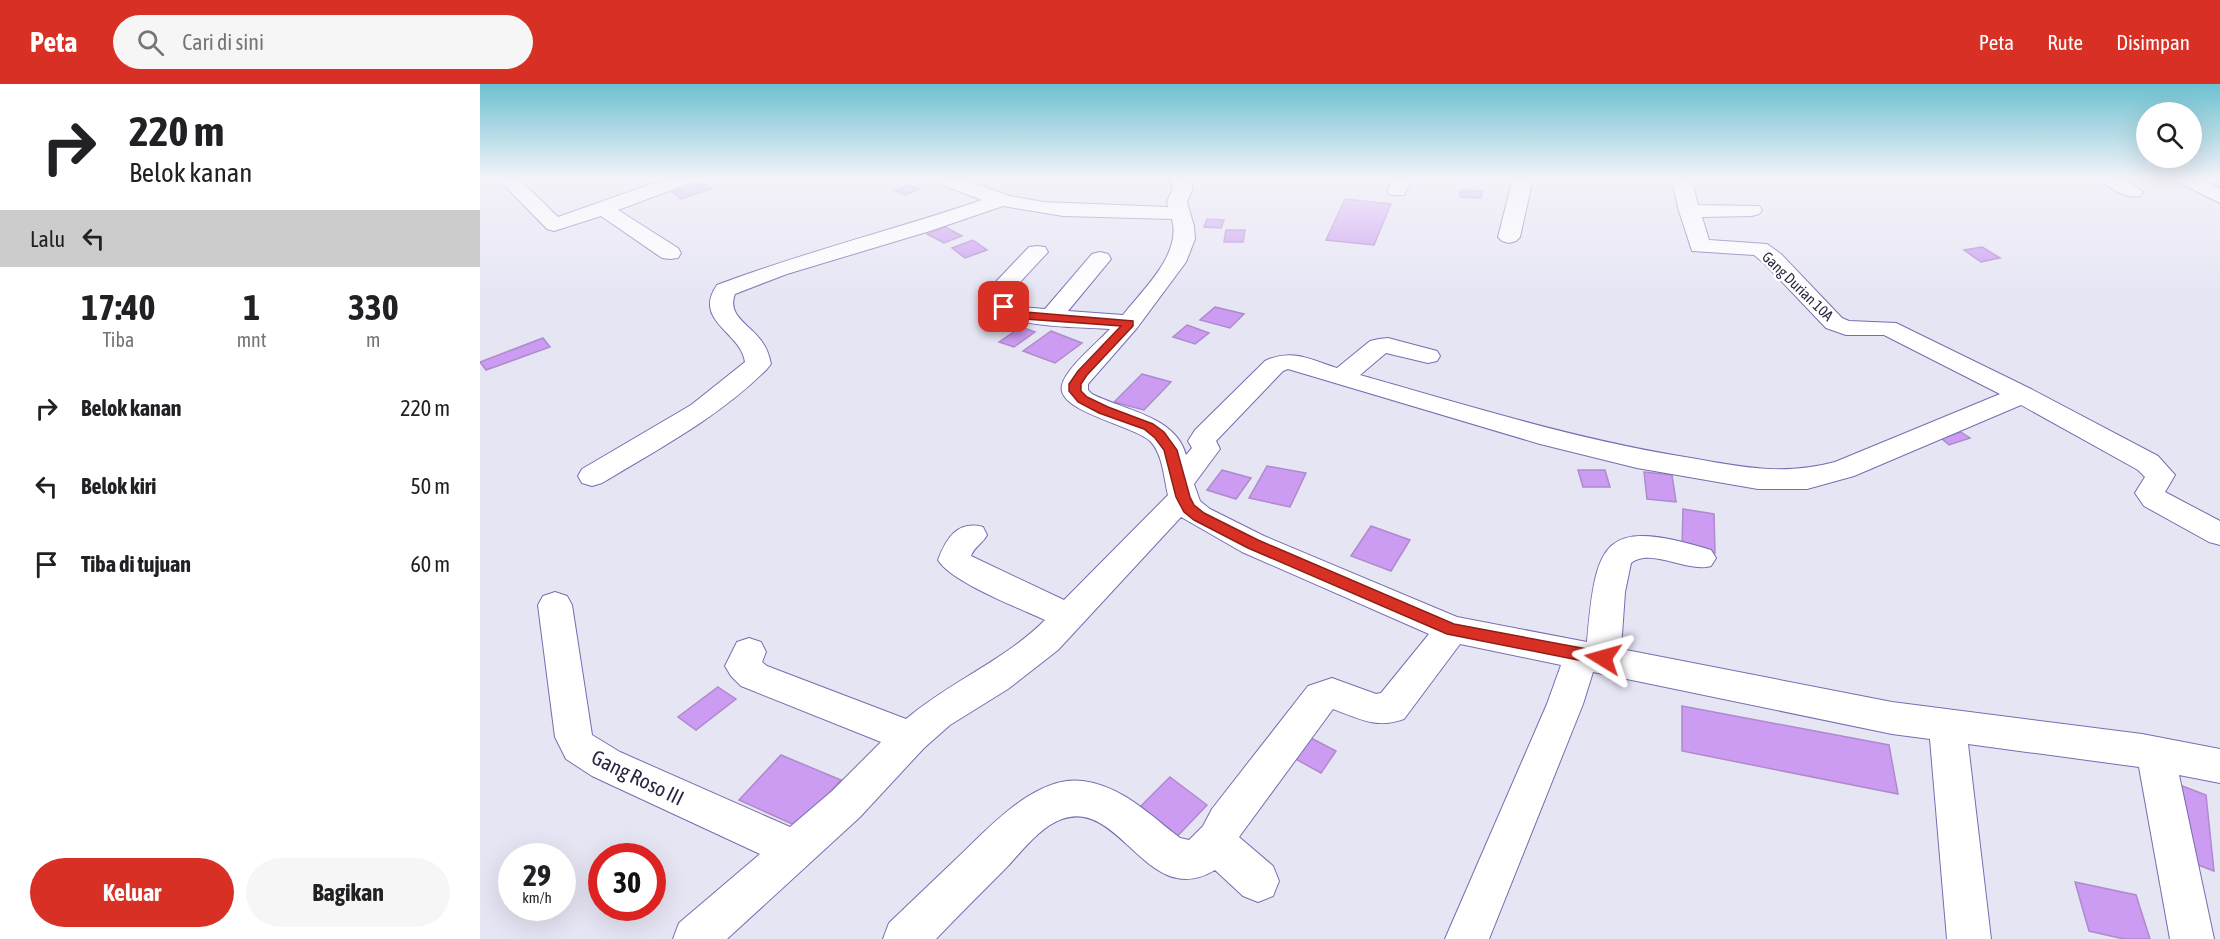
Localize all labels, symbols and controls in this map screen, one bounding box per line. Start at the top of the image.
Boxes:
search box [113,15,533,69]
text: Peta [30,26,77,58]
icon: search [134,26,167,59]
text: Cari di sini [182,29,264,55]
text: Peta [1979,30,2014,54]
text: Rute [2047,30,2083,54]
text: Disimpan [2116,30,2190,54]
map controls [2136,102,2202,168]
button: search [2136,102,2202,168]
text: 220 m [129,107,224,155]
icon: right [30,108,108,186]
text: Belok kanan [129,157,252,188]
icon: left [77,222,110,255]
text: Lalu [30,226,65,252]
street label: Gang Durian 10A [1759,248,1837,325]
pin [978,281,1029,332]
text: 17:40 [81,286,155,328]
text: 1 [243,286,260,328]
text: 330 [348,286,399,328]
icon: arrive [987,290,1020,323]
text: Tiba [102,328,134,351]
text: mnt [237,328,267,351]
text: m [366,328,380,351]
icon: right [30,392,63,425]
text: Belok kanan [81,395,182,421]
text: 220 m [400,395,450,421]
icon: left [30,470,63,503]
text: Belok kiri [81,473,156,499]
text: 50 m [410,473,450,499]
icon: arrive [30,548,63,581]
text: Tiba di tujuan [81,551,191,577]
text: 60 m [410,551,450,577]
position arrow [1571,626,1635,690]
street label: Gang Roso III [588,744,688,810]
speed limit sign: 30 [588,843,666,921]
button: Keluar [30,858,234,927]
button: Bagikan [246,858,450,927]
text: 29 [523,858,551,892]
text: km/h [522,889,552,906]

